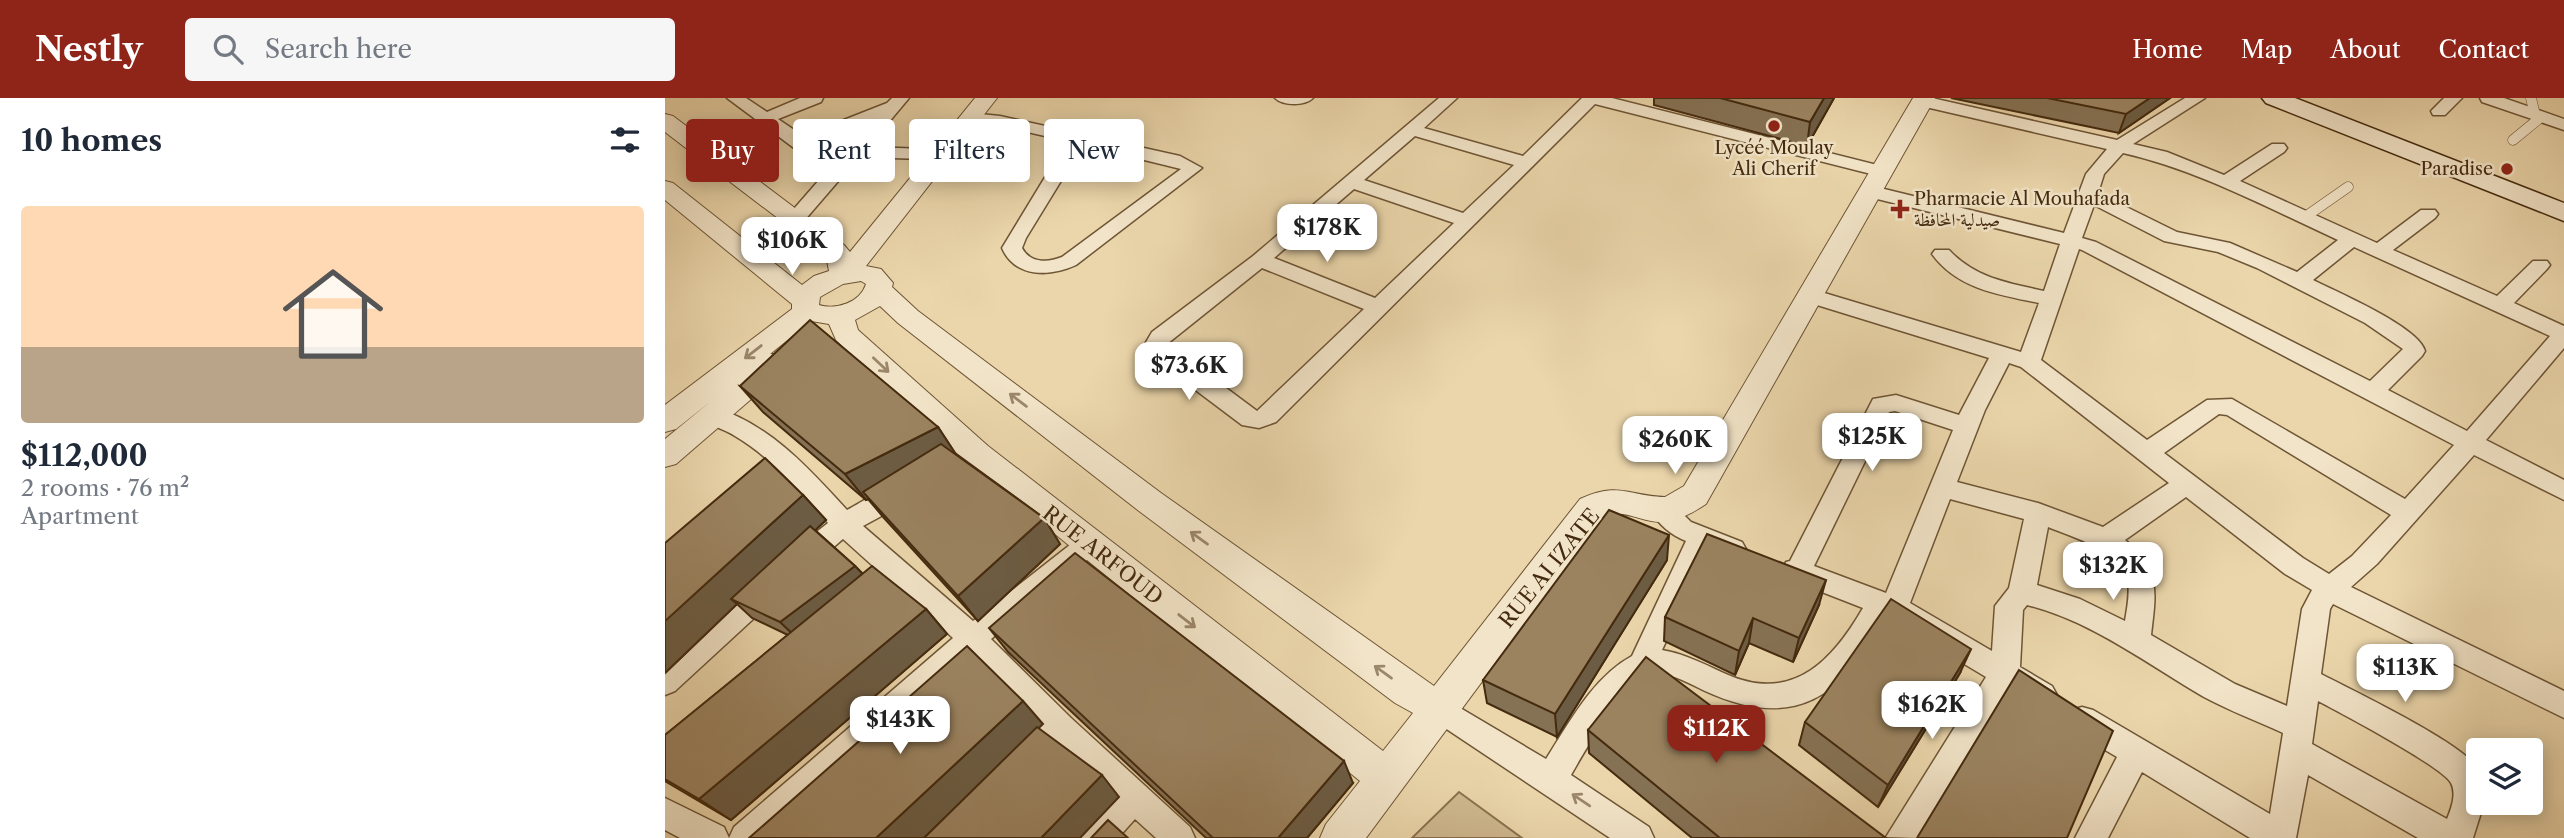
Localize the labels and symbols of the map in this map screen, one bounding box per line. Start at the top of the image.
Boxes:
marker: Lycéé Moulay Ali Cherif [1766,118,1782,134]
place label: Lycéé Moulay Ali Cherif [1714,137,1835,180]
place label: Paradise [2421,158,2493,180]
marker: Paradise [2499,161,2515,177]
place label: Pharmacie Al Mouhafada صيدلية المحافظة [1914,188,2131,231]
marker: Pharmacie Al Mouhafada صيدلية المحافظة [1892,201,1908,217]
pin: $178K [1278,204,1376,264]
pin: $106K [743,218,841,277]
pin: $73.6K [1132,342,1246,402]
one-way arrow [745,345,763,360]
one-way arrow [872,357,890,373]
one-way arrow [1009,393,1027,408]
pin: $125K [1823,414,1921,473]
pin: $260K [1626,416,1724,476]
street label: RUE ARFOUD [1038,500,1168,610]
street label: RUE AI IZATE [1493,503,1605,633]
one-way arrow [1190,530,1209,545]
pin: $132K [2064,542,2162,602]
one-way arrow [1177,613,1196,628]
pin: $113K [2356,644,2454,704]
one-way arrow [1373,665,1392,680]
pin: $162K [1883,682,1981,741]
pin: $143K [851,696,949,756]
pin: $112K [1667,706,1765,765]
one-way arrow [1572,793,1591,807]

